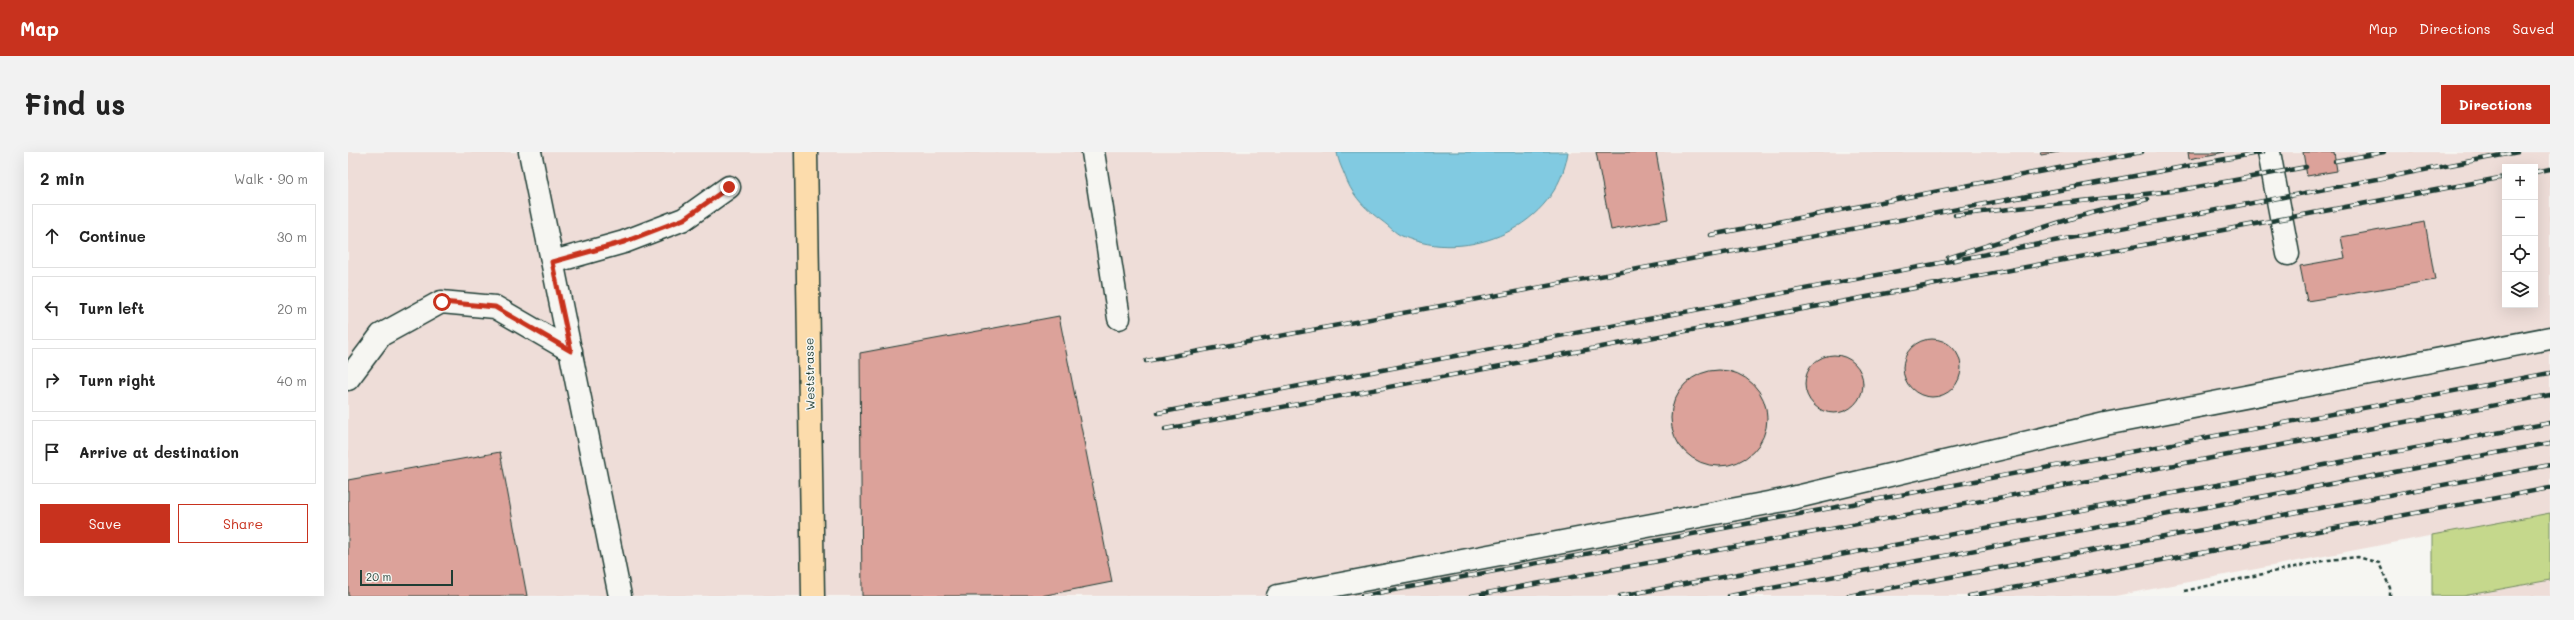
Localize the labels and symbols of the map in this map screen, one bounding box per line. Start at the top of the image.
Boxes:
route end [720,178,738,196]
route start [433,293,451,311]
street label: Weststrasse [800,337,818,411]
scale bar [360,568,453,587]

